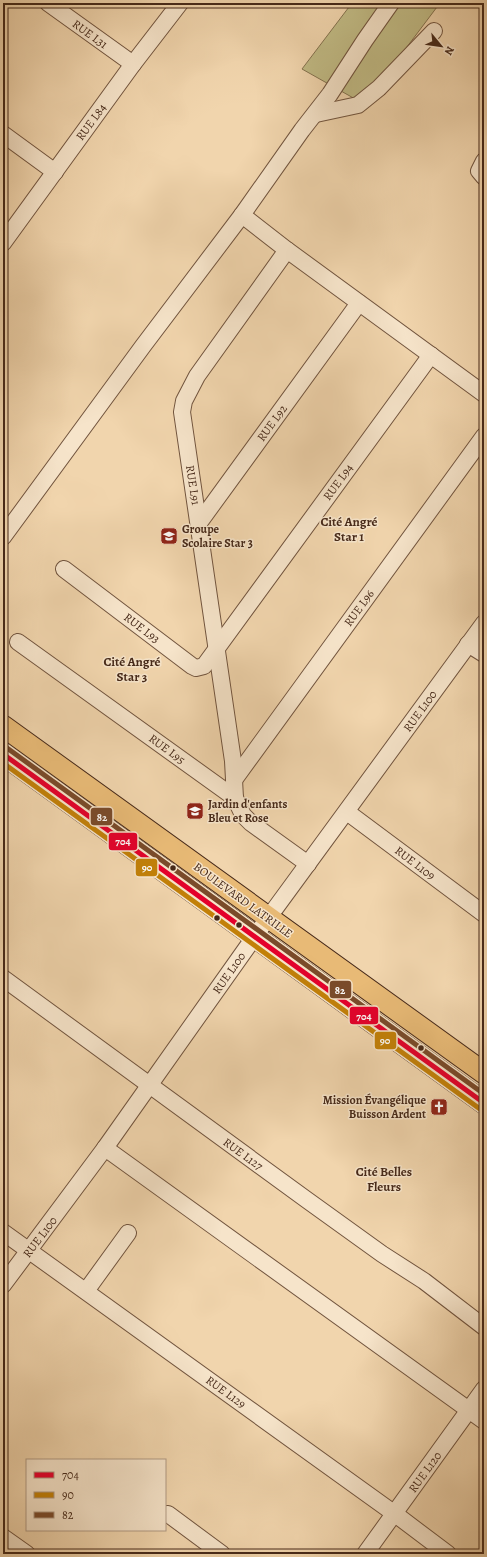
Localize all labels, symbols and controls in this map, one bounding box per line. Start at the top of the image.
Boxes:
street label: RUE L31 [69,16,111,52]
north arrow [421,26,461,66]
text: N [441,43,458,58]
street label: RUE L84 [72,100,110,144]
street label: RUE L92 [253,401,291,445]
street label: RUE L94 [319,460,357,504]
street label: RUE L91 [182,464,204,506]
district label: Cité Angré Star 1 [320,513,378,545]
place label: Groupe Scolaire Star 3 [182,521,253,551]
school or university icon: Groupe Scolaire Star 3 [159,526,179,546]
street label: RUE L96 [340,586,378,630]
street label: RUE L93 [121,609,163,647]
district label: Cité Angré Star 3 [103,653,161,685]
street label: RUE L100 [400,687,440,735]
street label: RUE L95 [146,730,188,768]
place label: Jardin d'enfants Bleu et Rose [208,796,288,826]
school or university icon: Jardin d'enfants Bleu et Rose [185,801,205,821]
line badge: 82 [90,807,113,826]
text: 82 [97,810,108,825]
line badge: 704 [108,832,138,851]
text: 704 [115,834,131,849]
street label: RUE L109 [392,843,438,883]
line badge: 90 [135,858,158,877]
street label: BOULEVARD LATRILLE [190,859,296,941]
text: 90 [142,860,153,875]
unlabelled marker [168,863,178,873]
unlabelled marker [212,913,222,923]
unlabelled marker [234,920,244,930]
street label: RUE L100 [209,949,249,997]
line badge: 82 [329,980,352,999]
text: 82 [335,983,346,998]
line badge: 704 [349,1006,379,1025]
text: 704 [356,1009,372,1024]
line badge: 90 [374,1031,397,1050]
text: 90 [380,1033,391,1048]
unlabelled marker [416,1043,426,1053]
place label: Mission Évangélique Buisson Ardent [323,1092,426,1122]
church icon: Mission Évangélique Buisson Ardent [429,1097,449,1117]
street label: RUE L127 [220,1134,267,1174]
district label: Cité Belles Fleurs [356,1163,412,1195]
street label: RUE L100 [19,1213,61,1261]
street label: RUE L129 [203,1372,249,1412]
street label: RUE L120 [405,1448,445,1496]
legend [26,1459,166,1531]
text: 704 [62,1467,79,1483]
text: 90 [62,1487,74,1503]
text: 82 [62,1507,74,1523]

